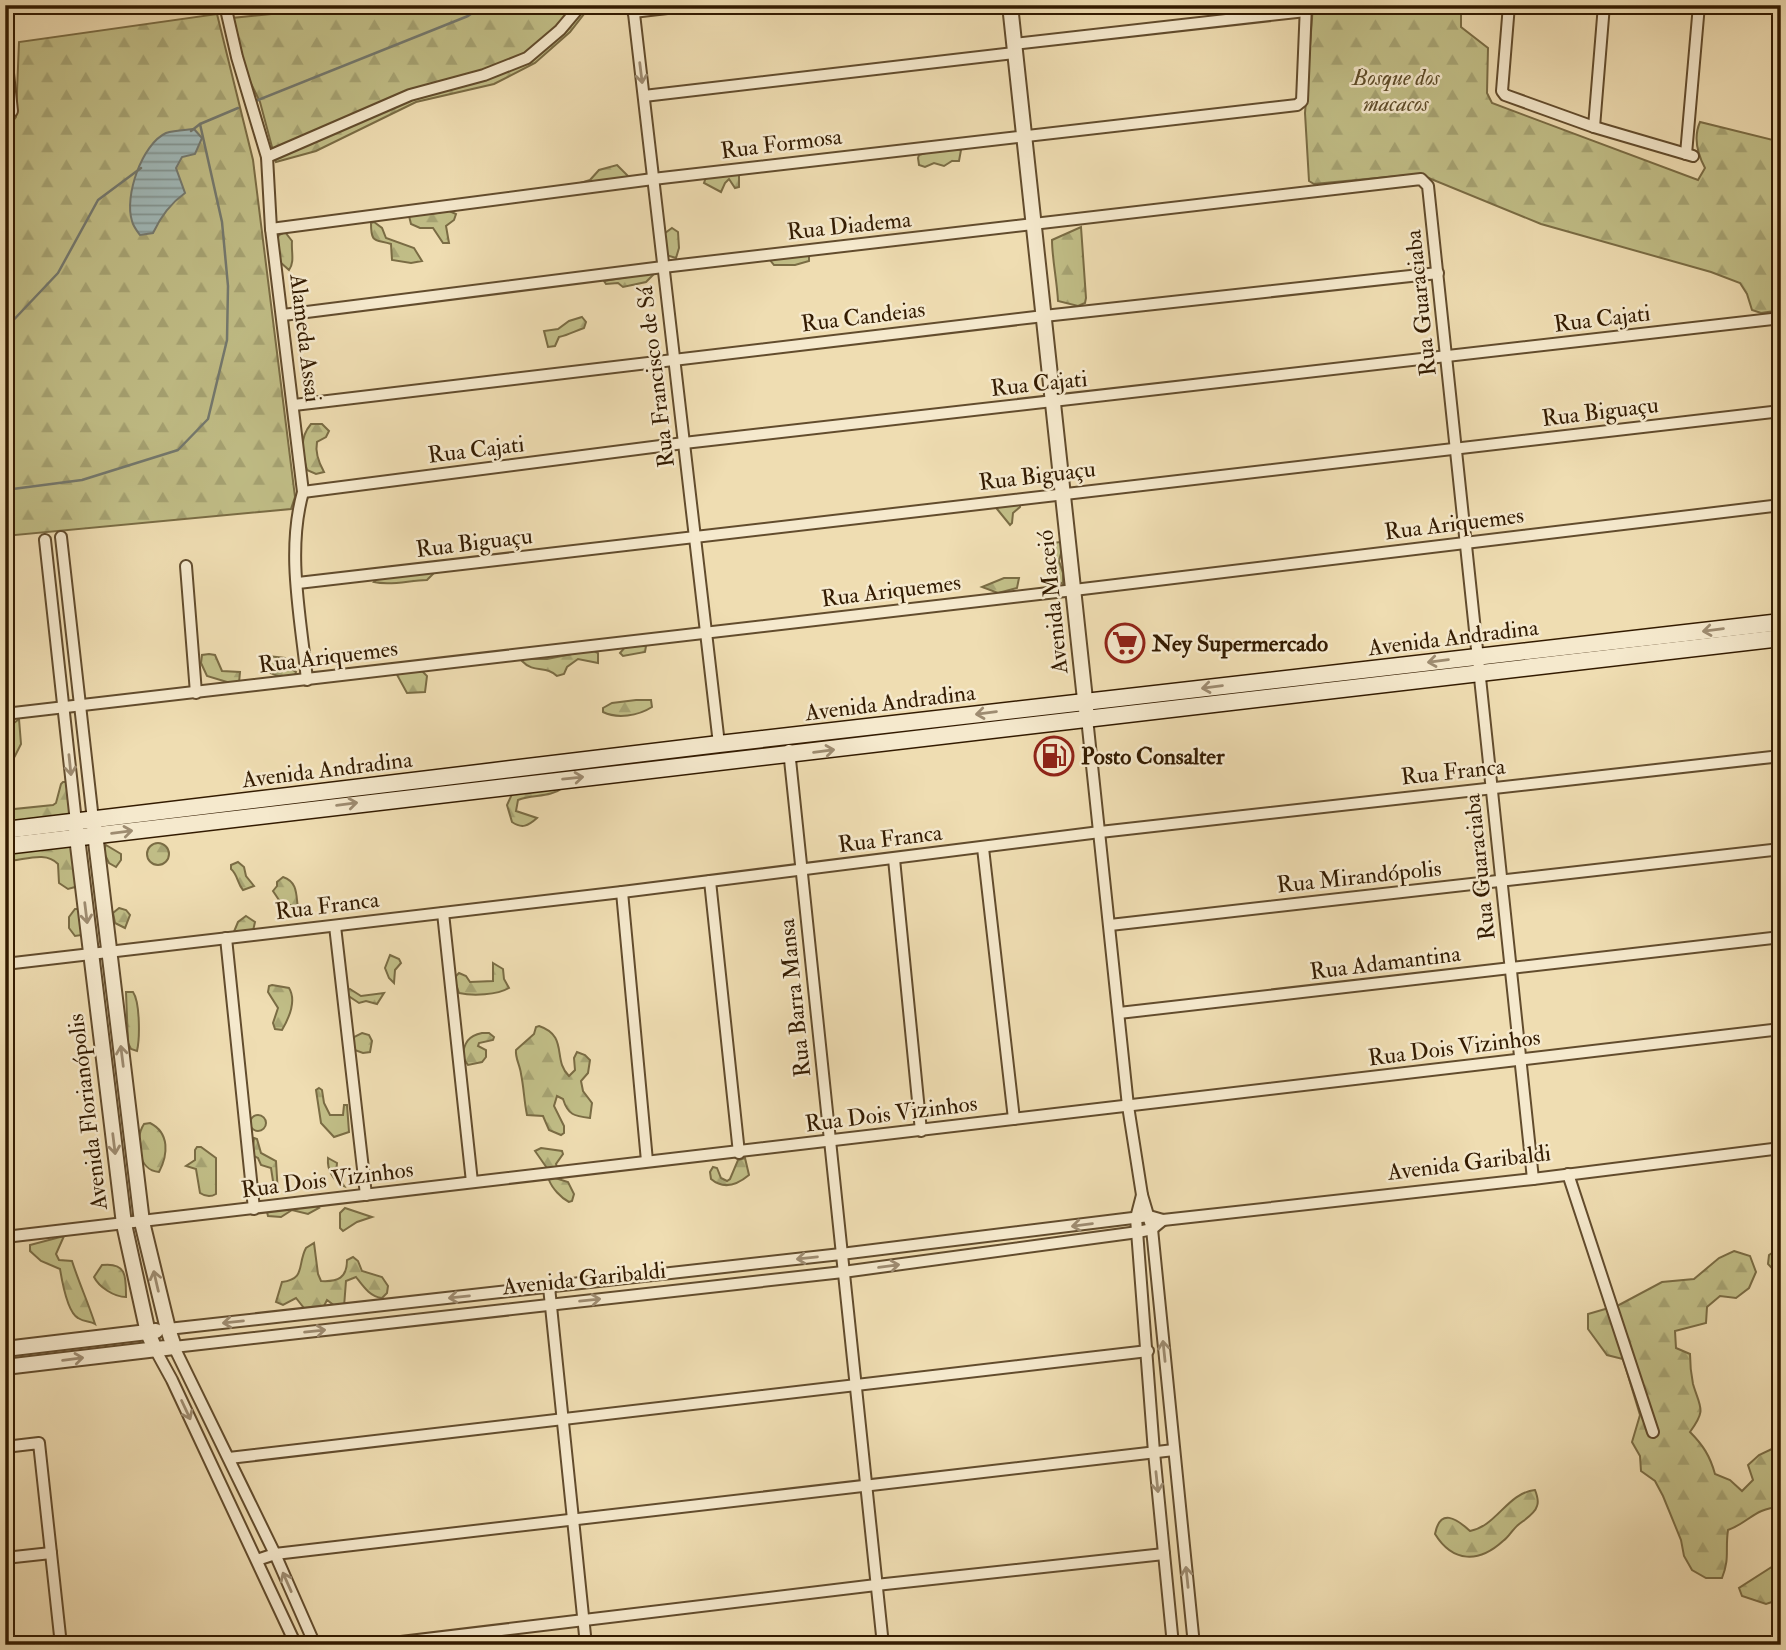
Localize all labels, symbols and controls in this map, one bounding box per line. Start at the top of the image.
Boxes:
one-way arrow [634,61,647,84]
park label: Bosque dos macacos [1351,63,1440,118]
street label: Rua Formosa [719,122,844,165]
street label: Rua Diadema [785,204,913,246]
street label: Rua Guaraciaba [1398,228,1443,377]
street label: Alameda Assai [283,271,328,404]
street label: Rua Francisco de Sá [630,284,681,469]
street label: Rua Candeias [799,294,927,338]
street label: Rua Cajati [1552,298,1652,339]
street label: Rua Cajati [989,364,1089,403]
street label: Rua Biguaçu [1540,390,1660,433]
street label: Rua Cajati [426,429,526,470]
street label: Rua Biguaçu [977,454,1097,497]
street label: Rua Ariquemes [1383,501,1526,546]
street label: Rua Biguaçu [414,521,534,564]
street label: Avenida Maceió [1031,529,1075,676]
street label: Rua Ariquemes [820,568,963,613]
street label: Avenida Andradina [1365,613,1540,662]
supermarket icon: Ney Supermercado [1104,622,1146,664]
one-way arrow [1702,623,1725,636]
place label: Ney Supermercado [1151,629,1328,659]
street label: Rua Ariquemes [257,634,400,679]
one-way arrow [1427,655,1450,668]
street label: Avenida Andradina [802,678,977,727]
one-way arrow [1201,681,1224,694]
one-way arrow [975,707,998,720]
fuel station icon: Posto Consalter [1033,735,1075,777]
place label: Posto Consalter [1081,742,1225,771]
one-way arrow [812,744,835,757]
street label: Avenida Andradina [239,745,414,794]
street label: Rua Franca [1399,752,1507,791]
one-way arrow [64,753,77,776]
one-way arrow [562,771,584,784]
street label: Rua Guaraciaba [1457,792,1502,941]
one-way arrow [336,798,358,811]
street label: Rua Franca [836,818,944,859]
one-way arrow [110,825,133,838]
street label: Rua Mirandópolis [1275,853,1443,901]
street label: Rua Franca [273,885,381,926]
one-way arrow [80,901,93,924]
street label: Rua Barra Mansa [772,917,817,1079]
street label: Rua Adamantina [1308,939,1463,986]
street label: Avenida Florianópolis [61,1012,115,1213]
street label: Rua Dois Vizinhos [1366,1023,1542,1072]
one-way arrow [116,1046,129,1068]
street label: Rua Dois Vizinhos [803,1089,979,1138]
one-way arrow [108,1132,121,1154]
street label: Avenida Garibaldi [1385,1138,1552,1187]
street label: Rua Dois Vizinhos [239,1155,415,1204]
one-way arrow [1071,1219,1094,1232]
one-way arrow [796,1252,819,1265]
street label: Avenida Garibaldi [500,1255,667,1302]
one-way arrow [877,1259,900,1272]
one-way arrow [149,1270,162,1293]
one-way arrow [448,1290,471,1303]
one-way arrow [578,1294,601,1307]
one-way arrow [222,1316,245,1329]
one-way arrow [303,1325,326,1338]
one-way arrow [1157,1340,1170,1362]
one-way arrow [61,1353,84,1366]
one-way arrow [181,1399,194,1420]
one-way arrow [1151,1470,1164,1493]
one-way arrow [1181,1566,1194,1589]
one-way arrow [280,1572,293,1594]

